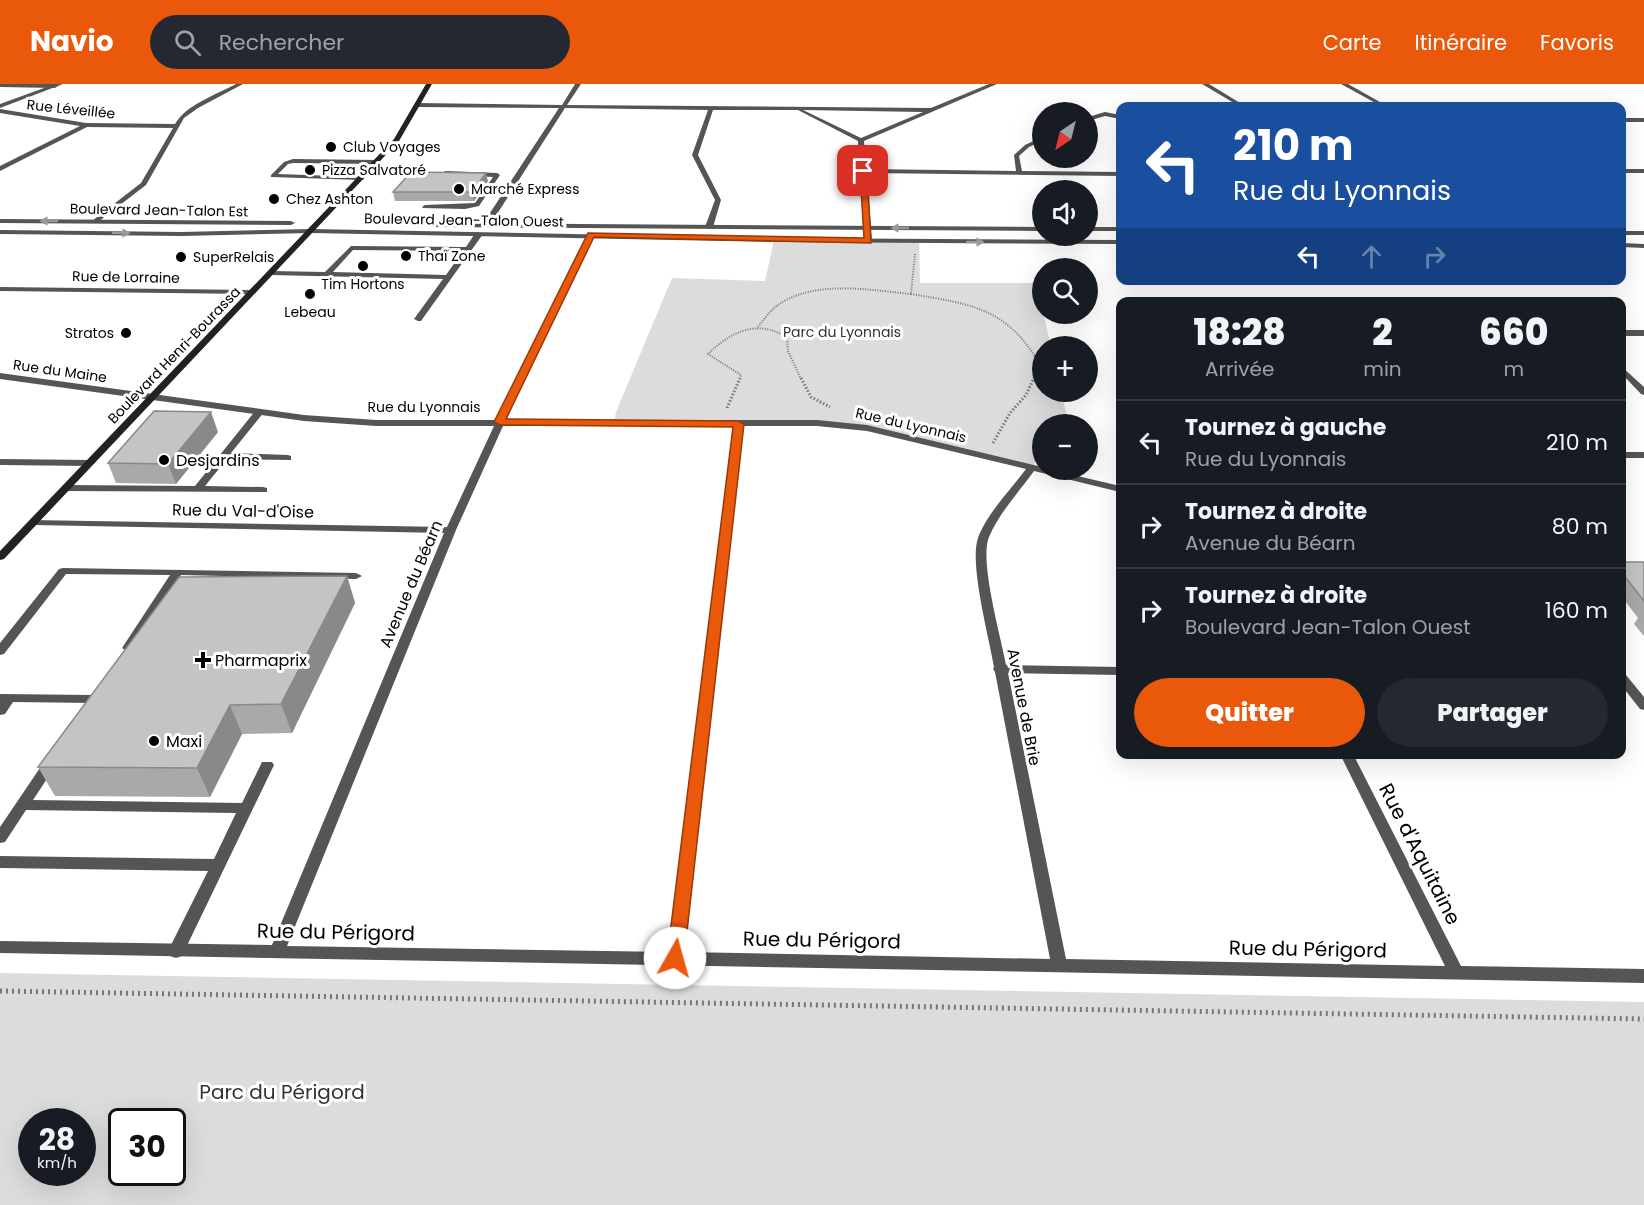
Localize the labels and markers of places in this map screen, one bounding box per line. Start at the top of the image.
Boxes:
place label: Club Voyages [343,137,441,157]
marker: Club Voyages [324,140,338,154]
pin [837,145,888,196]
place label: Pizza Salvatoré [322,160,426,180]
marker: Pizza Salvatoré [303,163,317,177]
place label: Marché Express [471,179,580,199]
marker: Marché Express [452,182,466,196]
place label: Chez Ashton [286,189,373,209]
marker: Chez Ashton [267,192,281,206]
place label: Thaï Zone [418,246,486,266]
place label: SuperRelais [193,247,274,267]
marker: Thaï Zone [399,249,413,263]
marker: SuperRelais [174,250,188,264]
marker: Tim Hortons [356,259,370,273]
place label: Tim Hortons [321,274,405,294]
marker: Lebeau [303,287,317,301]
place label: Lebeau [284,302,336,322]
place label: Stratos [65,323,114,343]
marker: Stratos [119,326,133,340]
place label: Desjardins [176,449,260,472]
marker: Desjardins [157,453,171,467]
place label: Pharmaprix [215,649,307,672]
marker: Pharmaprix [196,653,210,667]
place label: Maxi [166,730,202,753]
marker: Maxi [147,734,161,748]

